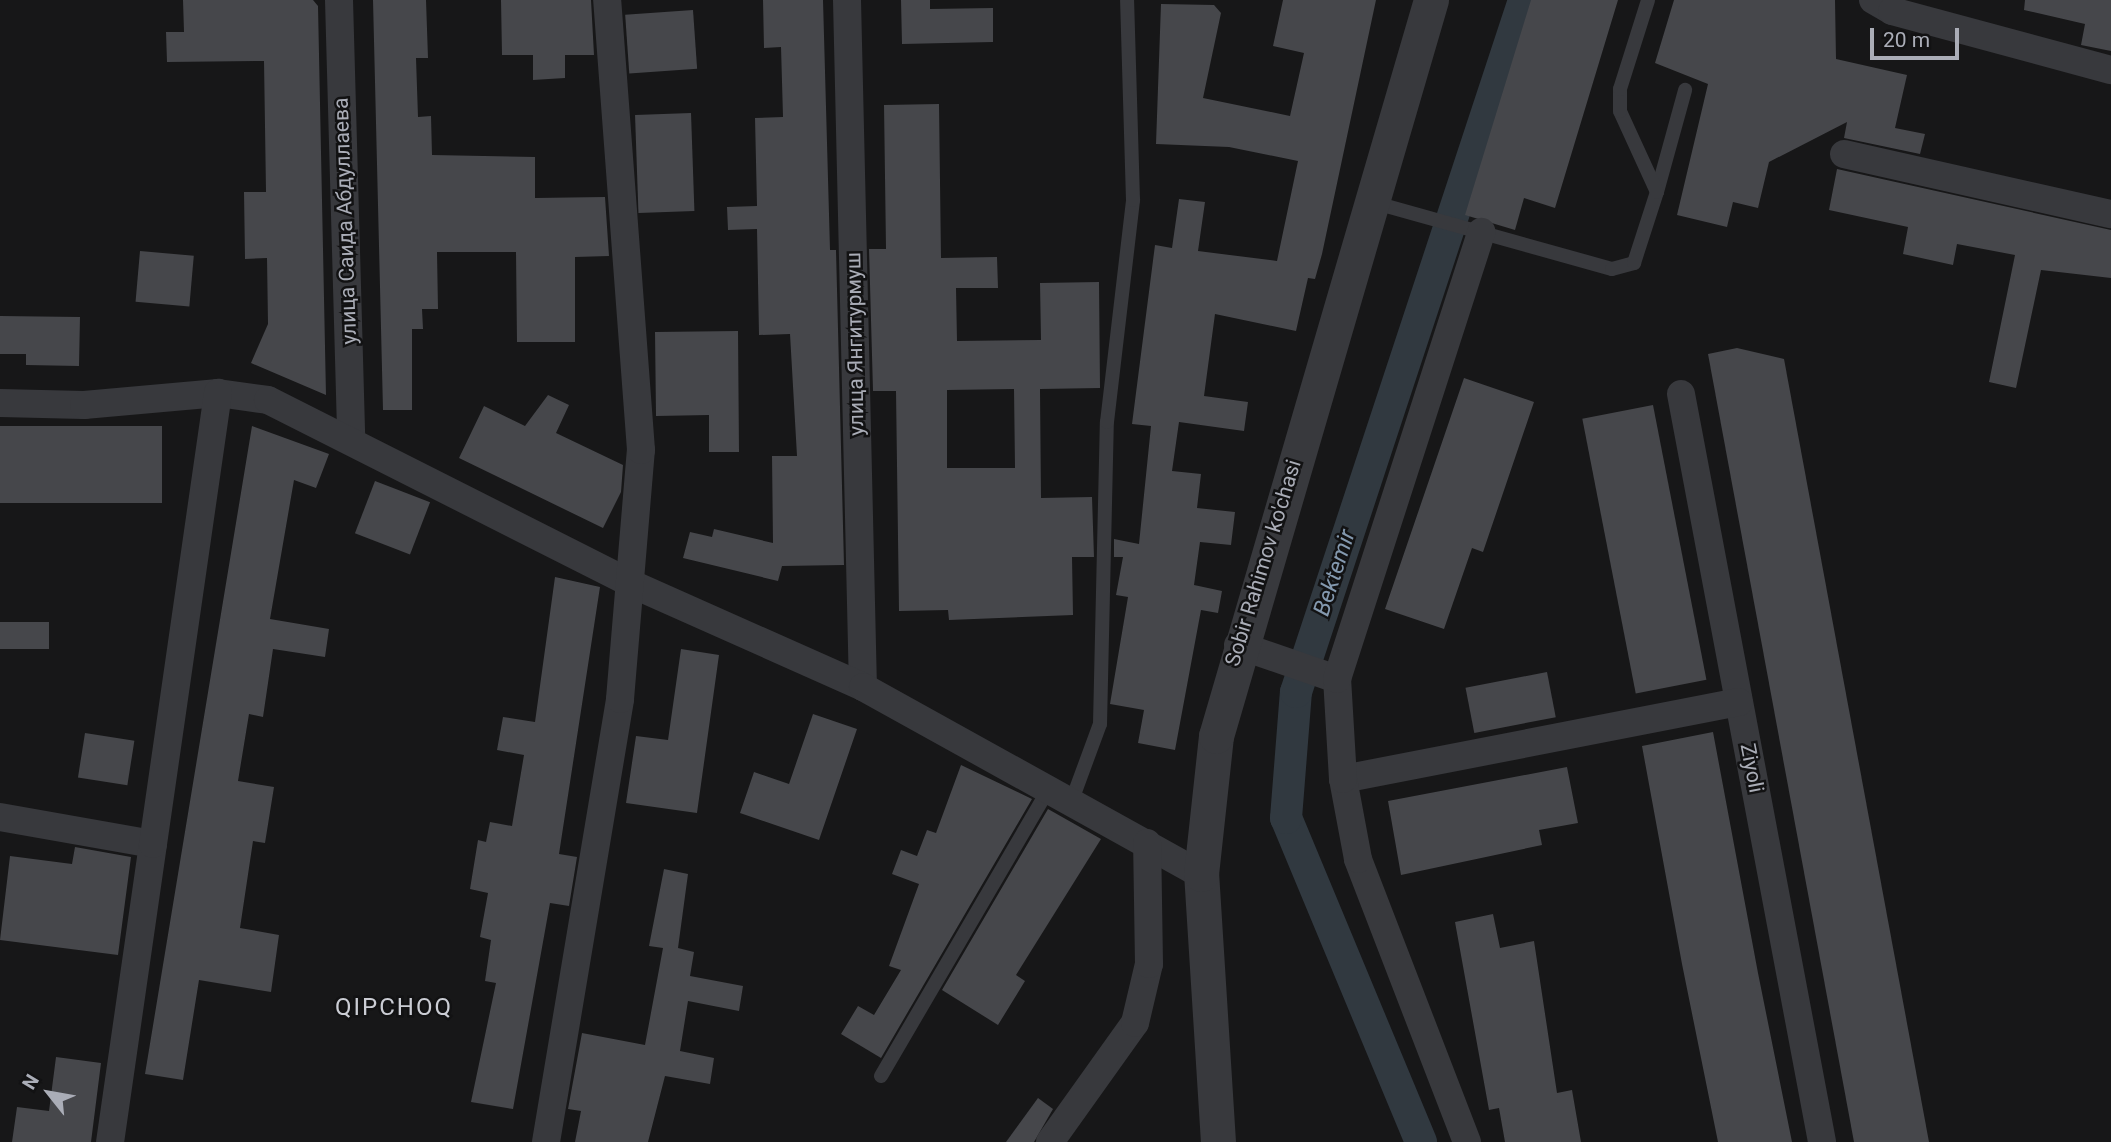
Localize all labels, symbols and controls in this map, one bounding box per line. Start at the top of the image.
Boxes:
scale bar [1873,14,1962,58]
text: 20 m [1883,28,1930,52]
street label: улица Саида Абдуллаева [328,97,362,345]
street label: улица Янгитурмуш [841,252,869,436]
street label: Sobir Rahimov ko'chasi [1220,457,1306,669]
water label: Bektemir [1308,527,1362,619]
street label: Ziyoli [1735,741,1769,795]
district label: QIPCHOQ [336,994,452,1022]
north arrow [14,1058,84,1128]
text: N [17,1070,44,1094]

